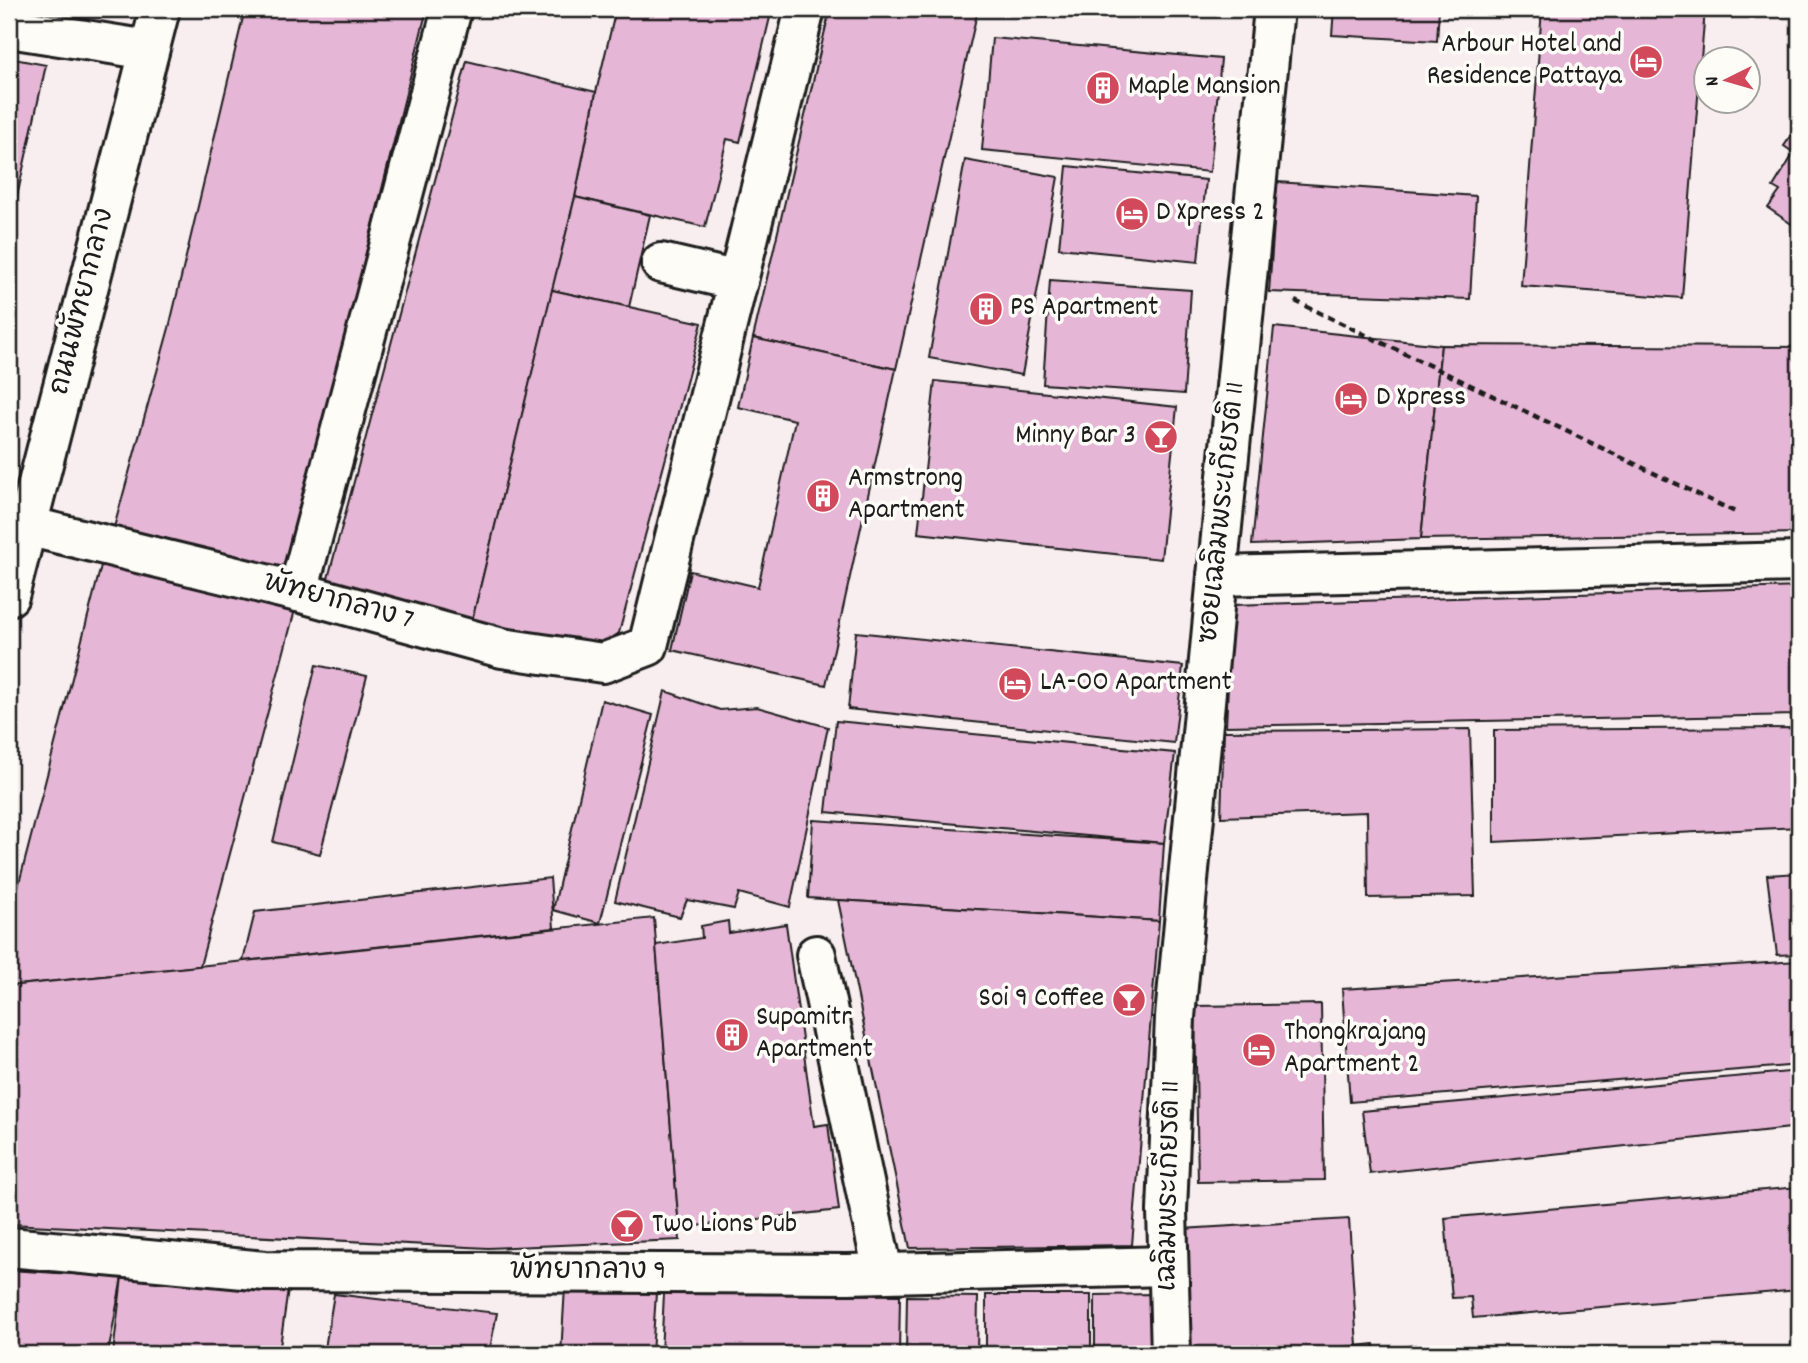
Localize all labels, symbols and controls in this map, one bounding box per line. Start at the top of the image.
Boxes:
place label: Arbour Hotel and Residence Pattaya [1427,26,1623,98]
hotel icon: Arbour Hotel and Residence Pattaya [1627,43,1665,81]
north arrow [1692,46,1762,116]
place label: Maple Mansion [1128,68,1281,108]
building icon: Maple Mansion [1084,69,1122,107]
text: N [1700,75,1727,87]
place label: D Xpress 2 [1156,194,1265,234]
hotel icon: D Xpress 2 [1113,195,1151,233]
street label: ถนนพัทยากลาง [40,204,127,400]
place label: PS Apartment [1010,289,1158,329]
building icon: PS Apartment [967,290,1005,328]
place label: D Xpress [1376,379,1466,419]
street label: ซอยเฉลิมพระเกียรติ 11 [1188,380,1258,646]
hotel icon: D Xpress [1332,380,1370,418]
place label: Minny Bar 3 [1015,417,1136,457]
bar icon: Minny Bar 3 [1142,418,1180,456]
place label: Armstrong Apartment [848,460,965,532]
building icon: Armstrong Apartment [804,477,842,515]
street label: พัทยากลาง 7 [258,563,418,642]
place label: LA-OO Apartment [1040,664,1232,704]
hotel icon: LA-OO Apartment [996,665,1034,703]
place label: Soi 9 Coffee [979,980,1104,1020]
bar icon: Soi 9 Coffee [1110,981,1148,1019]
place label: Supamitr Apartment [756,999,873,1071]
place label: Thongkrajang Apartment 2 [1284,1014,1426,1086]
building icon: Supamitr Apartment [713,1016,751,1054]
hotel icon: Thongkrajang Apartment 2 [1240,1031,1278,1069]
street label: เฉลิมพระเกียรติ 11 [1147,1080,1193,1292]
place label: Two Lions Pub [652,1206,797,1246]
bar icon: Two Lions Pub [608,1207,646,1245]
street label: พัทยากลาง 9 [510,1252,666,1293]

